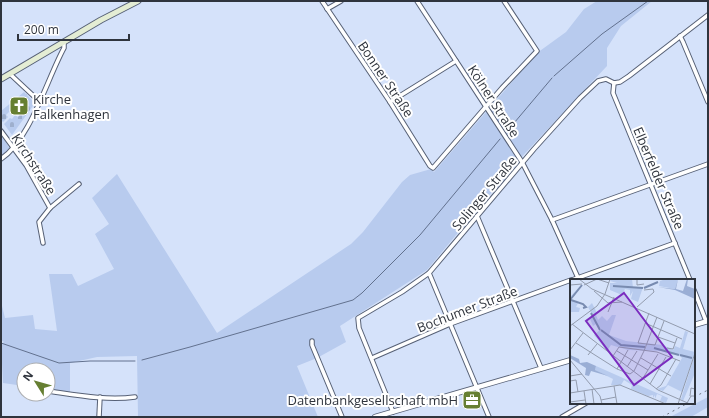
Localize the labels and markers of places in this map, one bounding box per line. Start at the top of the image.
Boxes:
place label: Kirche Falkenhagen [33,90,110,123]
church icon: Kirche Falkenhagen [8,95,30,117]
office icon: Datenbankgesellschaft mbH [461,389,483,411]
place label: Datenbankgesellschaft mbH [287,391,458,409]

